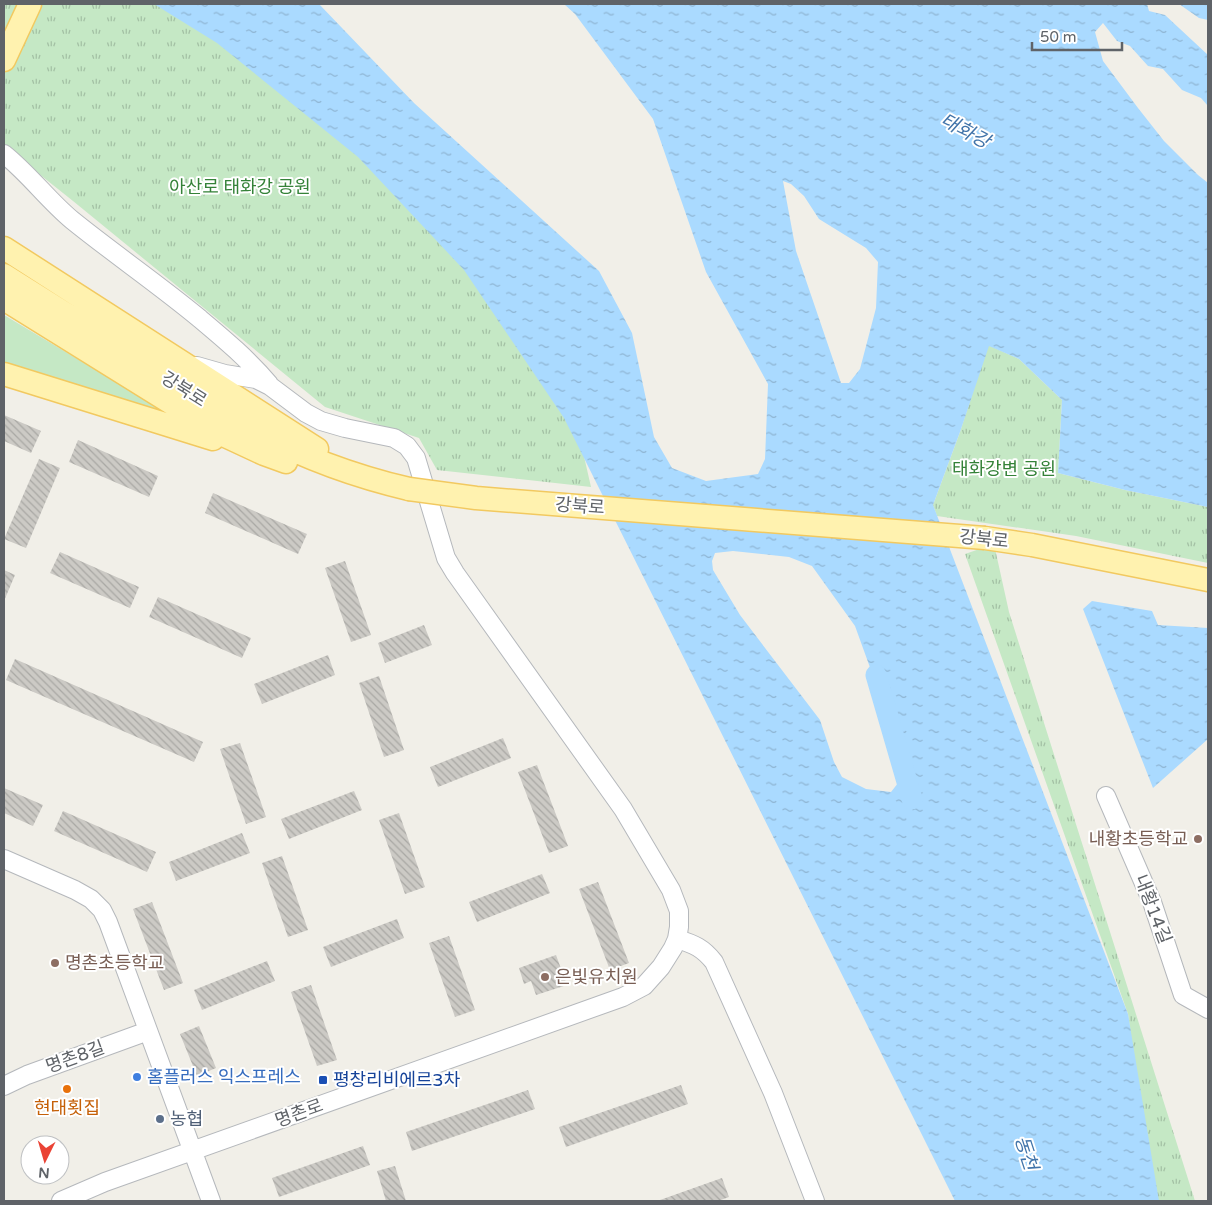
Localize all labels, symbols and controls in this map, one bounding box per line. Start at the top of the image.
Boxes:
scale bar [1032,20,1122,52]
text: 50 m [1040,28,1077,46]
water label: 태화강 [937,109,996,154]
park label: 아산로 태화강 공원 [169,176,311,198]
street label: 강북로 [157,367,211,411]
park label: 태화강변 공원 [952,458,1056,480]
street label: 강북로 [554,493,606,519]
street label: 강북로 [958,525,1010,553]
place label: 내황초등학교 [1089,828,1188,850]
marker: 내황초등학교 [1192,833,1204,845]
street label: 내황14길 [1130,871,1176,947]
place label: 명촌초등학교 [65,952,164,974]
marker: 명촌초등학교 [49,957,61,969]
place label: 은빛유치원 [555,966,638,988]
marker: 은빛유치원 [539,971,551,983]
street label: 명촌8길 [43,1036,107,1078]
place label: 홈플러스 익스프레스 [147,1066,301,1088]
place label: 평창리비에르3차 [333,1069,461,1091]
marker: 홈플러스 익스프레스 [131,1071,143,1083]
marker: 평창리비에르3차 [317,1074,329,1086]
marker: 현대횟집 [61,1083,73,1095]
street label: 명촌로 [272,1094,326,1132]
place label: 현대횟집 [34,1097,100,1119]
place label: 농협 [170,1108,203,1130]
marker: 농협 [154,1113,166,1125]
water label: 동천 [1010,1133,1042,1174]
north arrow [20,1135,70,1185]
text: N [38,1163,50,1181]

